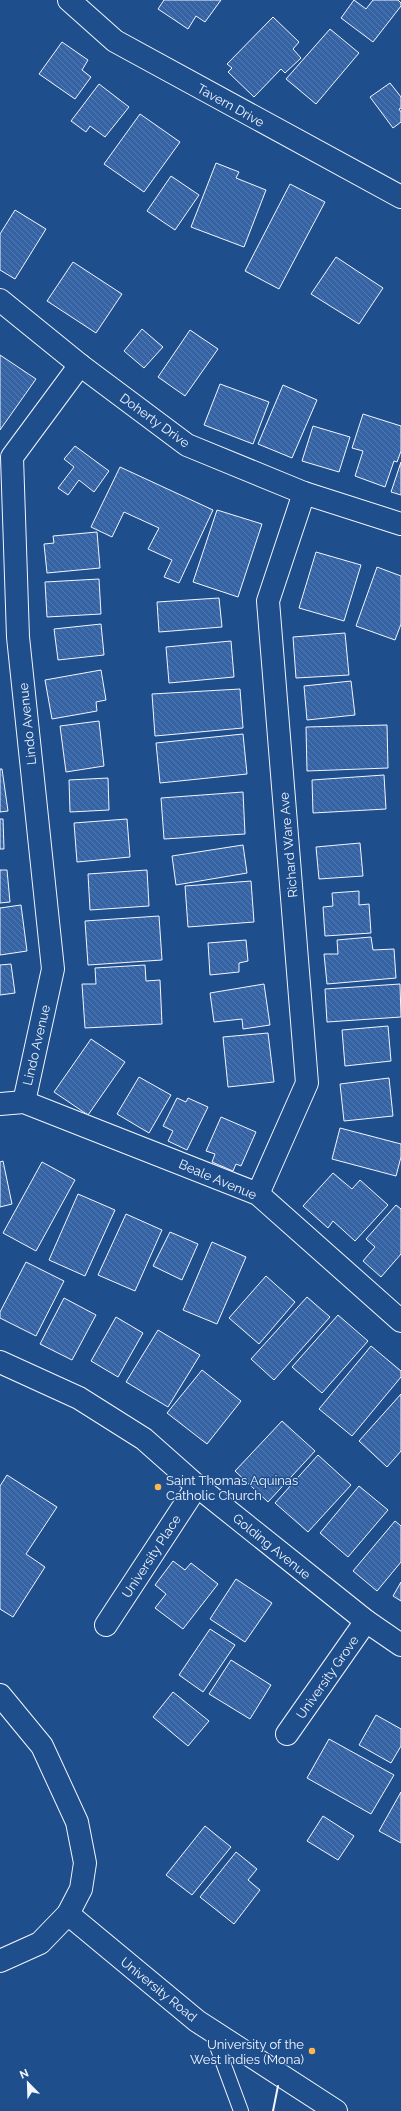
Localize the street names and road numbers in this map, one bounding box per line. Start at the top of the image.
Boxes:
street label: Tavern Drive [195,81,267,130]
street label: Doherty Drive [117,390,193,451]
street label: Lindo Avenue [16,682,39,766]
street label: Richard Ware Ave [276,791,301,898]
street label: Lindo Avenue [20,1003,53,1087]
street label: Beale Avenue [177,1156,259,1203]
street label: Golding Avenue [230,1510,314,1583]
street label: University Place [119,1512,184,1601]
street label: University Grove [293,1633,362,1722]
street label: University Road [118,1954,200,2025]

